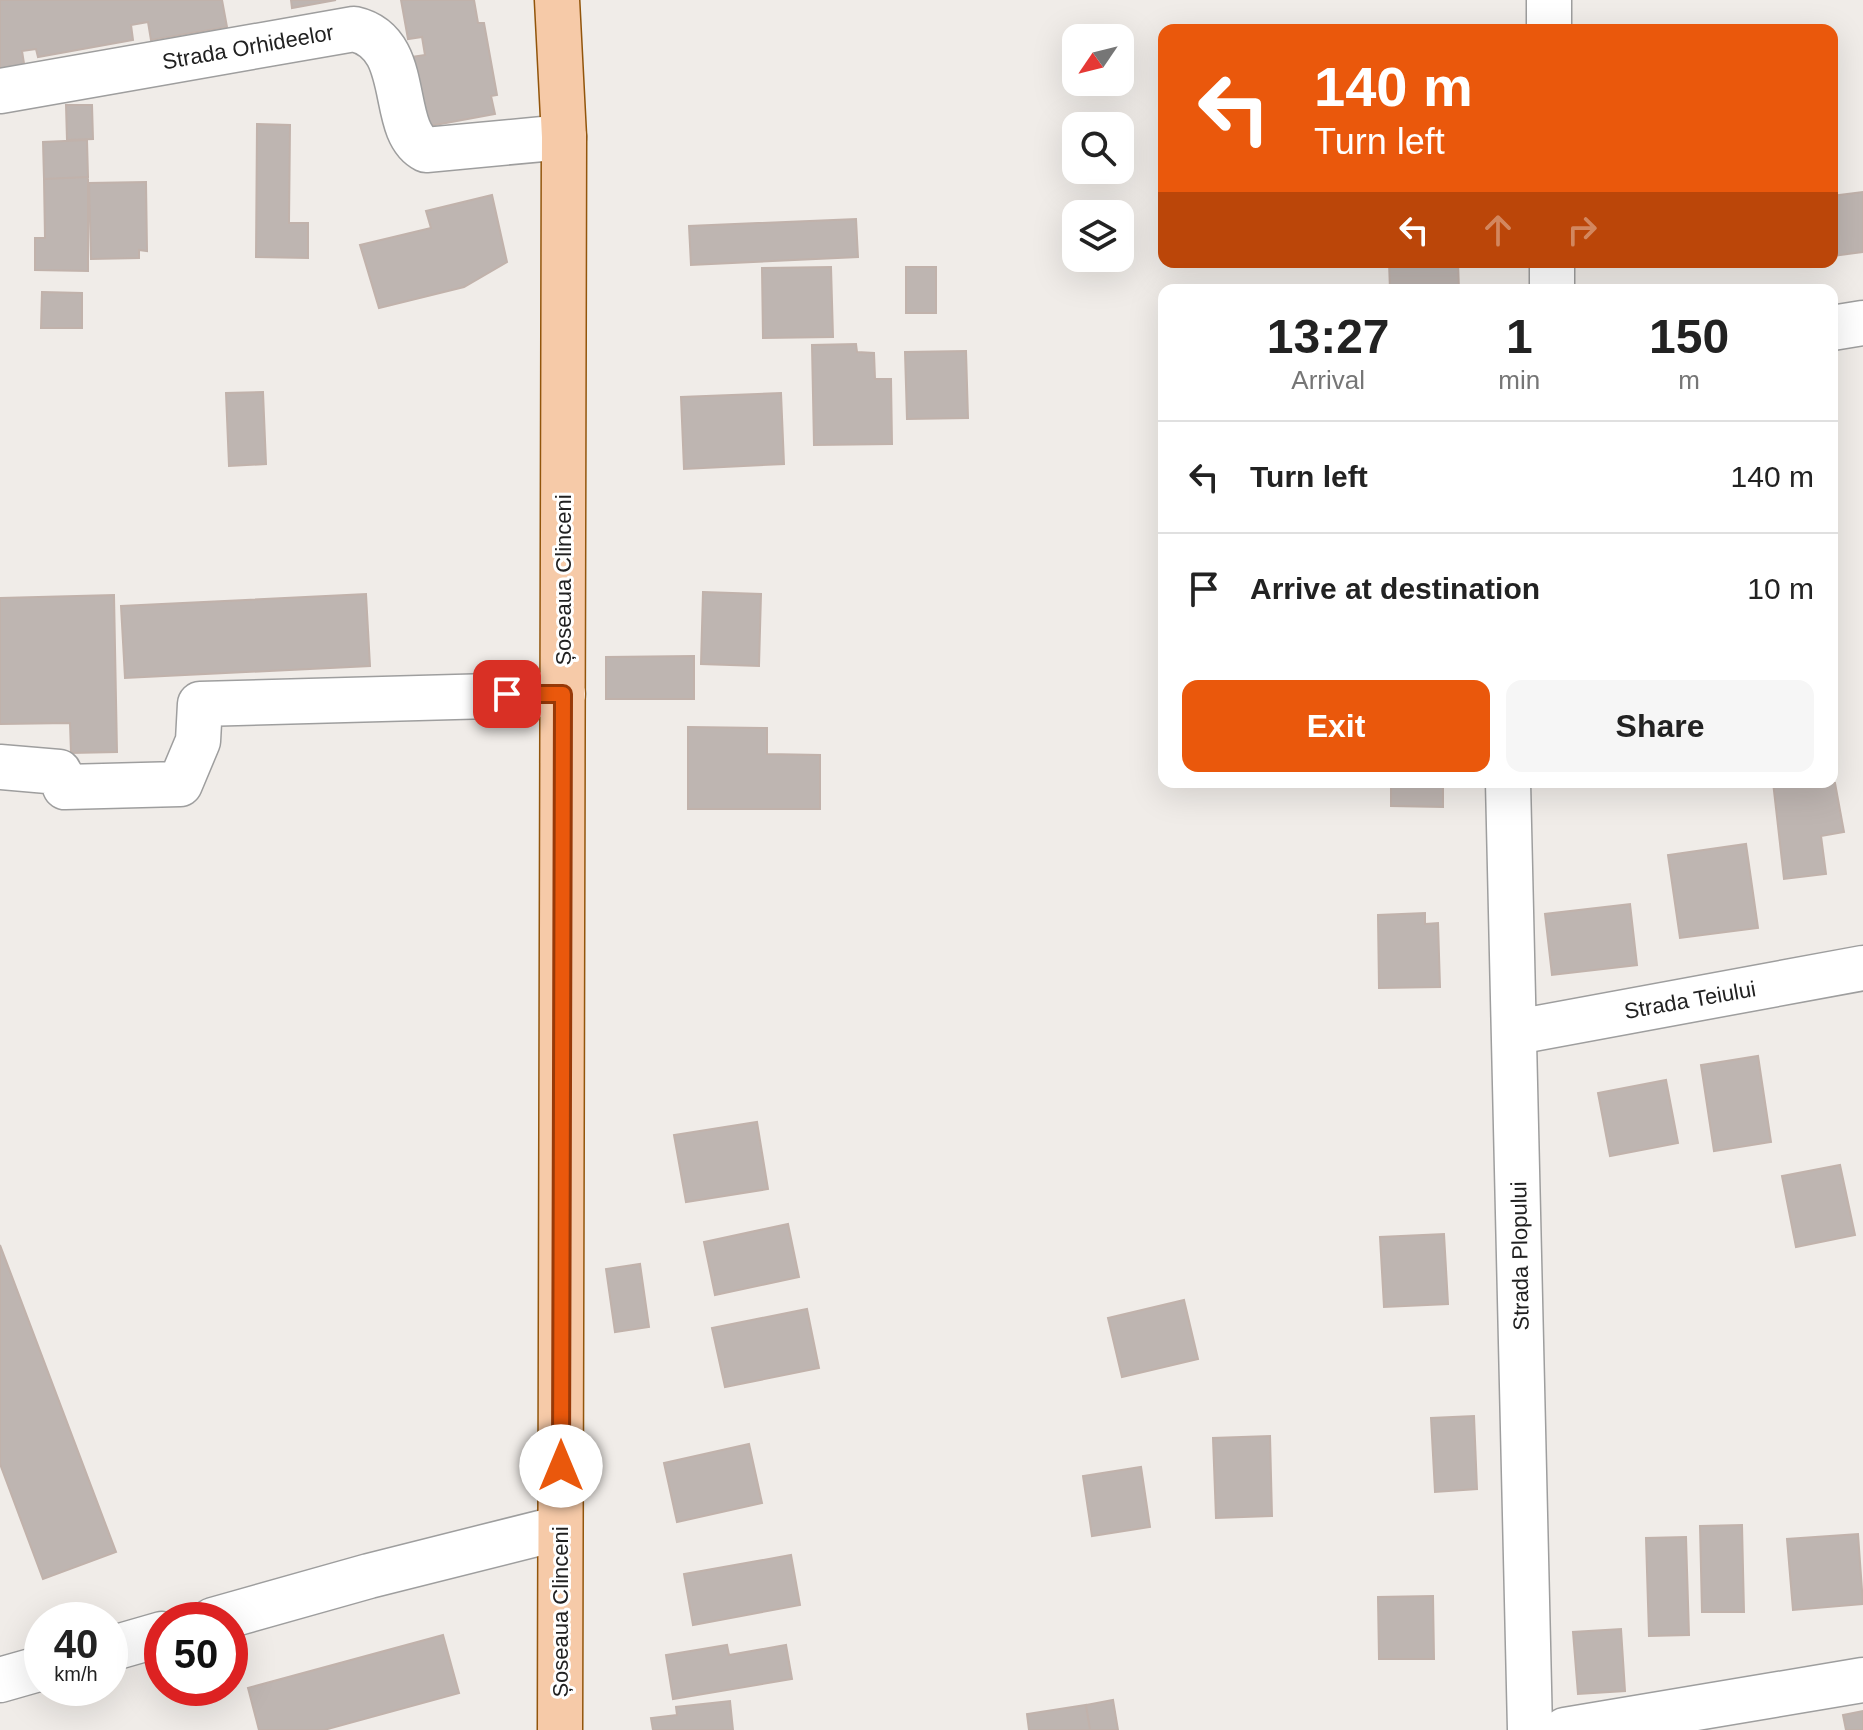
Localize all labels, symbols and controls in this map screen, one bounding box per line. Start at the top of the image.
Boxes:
street label: Strada Orhideelor [160,20,336,74]
north arrow [1062,24,1134,96]
map controls [1062,24,1134,272]
text: 140 m [1314,55,1473,118]
icon: left [1182,56,1286,160]
button: search [1062,112,1134,184]
text: Turn left [1314,121,1445,162]
button: layers [1062,200,1134,272]
icon: left [1392,208,1436,252]
icon: ahead [1476,208,1520,252]
icon: right [1560,208,1604,252]
text: 13:27 [1267,310,1390,363]
text: 1 [1506,310,1533,363]
text: 150 [1649,310,1729,363]
text: Arrival [1291,365,1365,395]
text: min [1498,365,1540,395]
text: m [1678,365,1700,395]
icon: left [1182,455,1226,499]
text: Turn left [1250,460,1368,493]
text: 140 m [1731,460,1814,493]
street label: Șoseaua Clinceni [551,494,576,666]
icon: arrive [1182,567,1226,611]
text: Arrive at destination [1250,572,1540,605]
text: 10 m [1747,572,1814,605]
pin [473,660,541,728]
icon: arrive [485,672,529,716]
button: Exit [1182,680,1490,772]
button: Share [1506,680,1814,772]
street label: Strada Teiului [1622,976,1758,1024]
street label: Strada Plopului [1506,1181,1534,1331]
position arrow [519,1424,603,1508]
street label: Șoseaua Clinceni [548,1526,573,1698]
speed limit sign: 50 [144,1602,248,1706]
text: 40 [54,1622,98,1666]
text: km/h [54,1663,98,1685]

